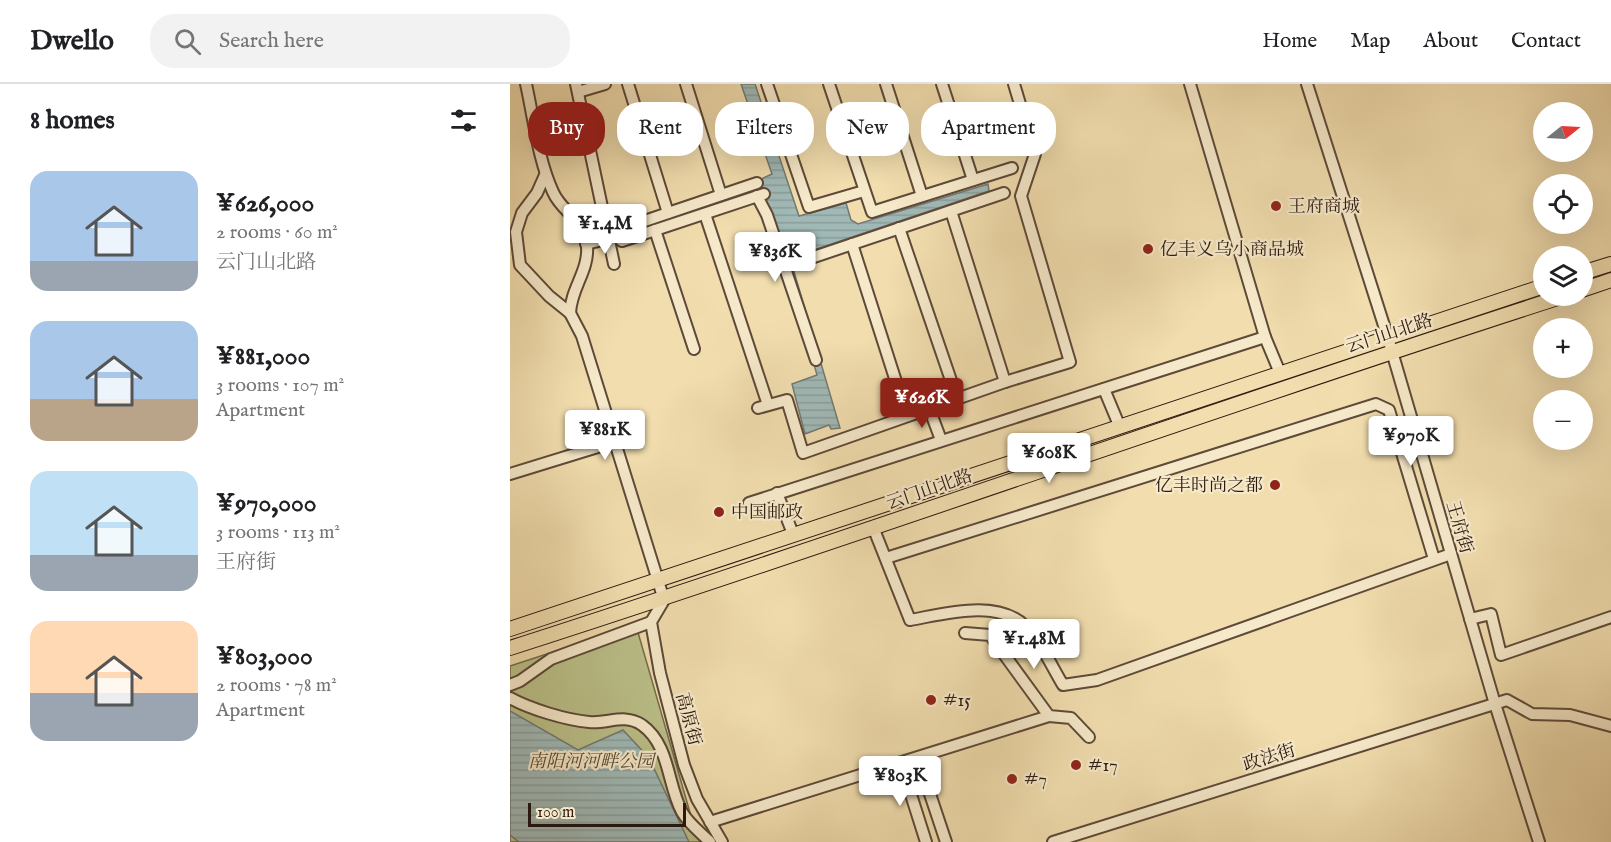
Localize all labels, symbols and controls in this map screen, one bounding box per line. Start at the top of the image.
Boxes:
search box [150,14,570,68]
text: Dwello [30,24,114,59]
icon: search [171,25,204,58]
text: Search here [219,27,324,55]
text: Home [1262,28,1317,55]
text: Map [1350,28,1390,55]
text: About [1423,28,1478,55]
text: Contact [1511,28,1581,55]
chip: Buy [528,102,605,156]
chip: Rent [617,102,703,156]
chip: Filters [715,102,814,156]
chip: New [826,102,909,156]
chip: Apartment [921,102,1056,156]
north arrow [1533,102,1593,162]
map controls [1533,102,1593,450]
text: 8 homes [30,104,115,137]
icon: filters [447,104,480,137]
button: locate [1533,174,1593,234]
text: ¥626,000 [216,187,314,220]
icon: home [78,195,150,267]
place label: 王府商城 [1288,196,1360,219]
marker: 王府商城 [1269,199,1283,213]
pin: ¥1.4M [563,204,647,255]
text: ¥1.4M [577,211,633,236]
text: 2 rooms · 60 m² [216,220,338,245]
pin: ¥836K [733,232,817,283]
text: ¥836K [749,239,801,264]
place label: 亿丰义乌小商品城 [1160,239,1304,262]
marker: 亿丰义乌小商品城 [1141,242,1155,256]
button: layers [1533,246,1593,306]
text: 云门山北路 [216,250,316,275]
street label: 云门山北路 [1343,310,1436,359]
button: + [1533,318,1593,378]
text: ¥881,000 [216,340,310,373]
icon: home [78,345,150,417]
text: 3 rooms · 107 m² [216,373,344,398]
pin: ¥626K [880,378,964,429]
text: ¥626K [894,385,950,410]
button: − [1533,390,1593,450]
text: Apartment [216,398,305,423]
pin: ¥881K [563,410,647,461]
pin: ¥970K [1369,416,1453,467]
text: ¥881K [579,417,631,442]
text: ¥970K [1383,423,1439,448]
pin: ¥608K [1007,433,1091,484]
text: ¥608K [1021,440,1077,465]
street label: 云门山北路 [883,465,976,516]
place label: 亿丰时尚之都 [1155,475,1263,498]
marker: 亿丰时尚之都 [1268,478,1282,492]
text: ¥970,000 [216,487,316,520]
icon: home [78,495,150,567]
street label: 王府街 [1440,498,1477,557]
place label: 中国邮政 [731,502,803,525]
marker: 中国邮政 [712,505,726,519]
text: 3 rooms · 113 m² [216,520,340,545]
text: 王府街 [216,550,276,575]
pin: ¥1.48M [985,619,1083,670]
text: ¥1.48M [1003,626,1065,651]
text: ¥803,000 [216,640,313,673]
icon: home [78,645,150,717]
text: 2 rooms · 78 m² [216,673,337,698]
street label: 高原街 [669,690,706,748]
place label: #15 [943,690,971,713]
marker: #15 [924,693,938,707]
text: Apartment [216,698,305,723]
street label: 政法街 [1240,740,1299,777]
park label: 南阳河河畔公园 [528,751,657,774]
place label: #17 [1088,755,1118,778]
pin: ¥803K [858,756,942,807]
marker: #17 [1069,758,1083,772]
text: ¥803K [873,763,927,788]
place label: #7 [1024,769,1047,792]
marker: #7 [1005,772,1019,786]
scale bar [528,800,686,828]
text: 100 m [537,803,574,823]

